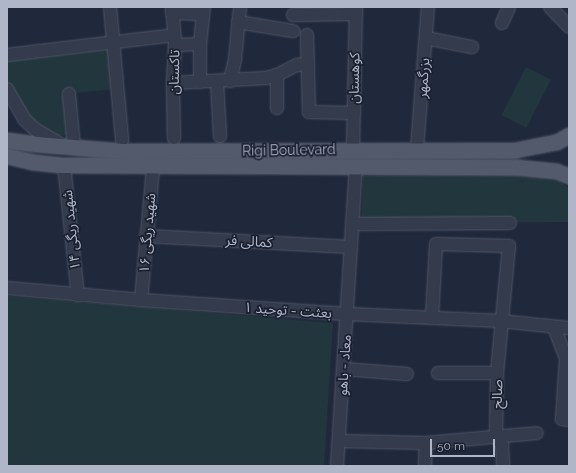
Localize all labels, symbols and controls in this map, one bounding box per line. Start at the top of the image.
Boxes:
street label: تاکستان [165,49,183,95]
street label: کوهستان [345,52,363,104]
street label: بزرگمهر [413,57,433,99]
street label: Rigi Boulevard [242,141,336,159]
street label: شهید ریگی ۱۴ [58,189,84,271]
street label: شهید ریگی ۱۶ [135,192,159,274]
street label: کمالی فر [225,231,273,251]
street label: بعثت - توحید ۱ [244,299,332,321]
street label: معاد - باهو [333,334,355,396]
street label: صالح [488,379,506,409]
scale bar [432,431,497,457]
text: 50 m [437,439,465,453]

